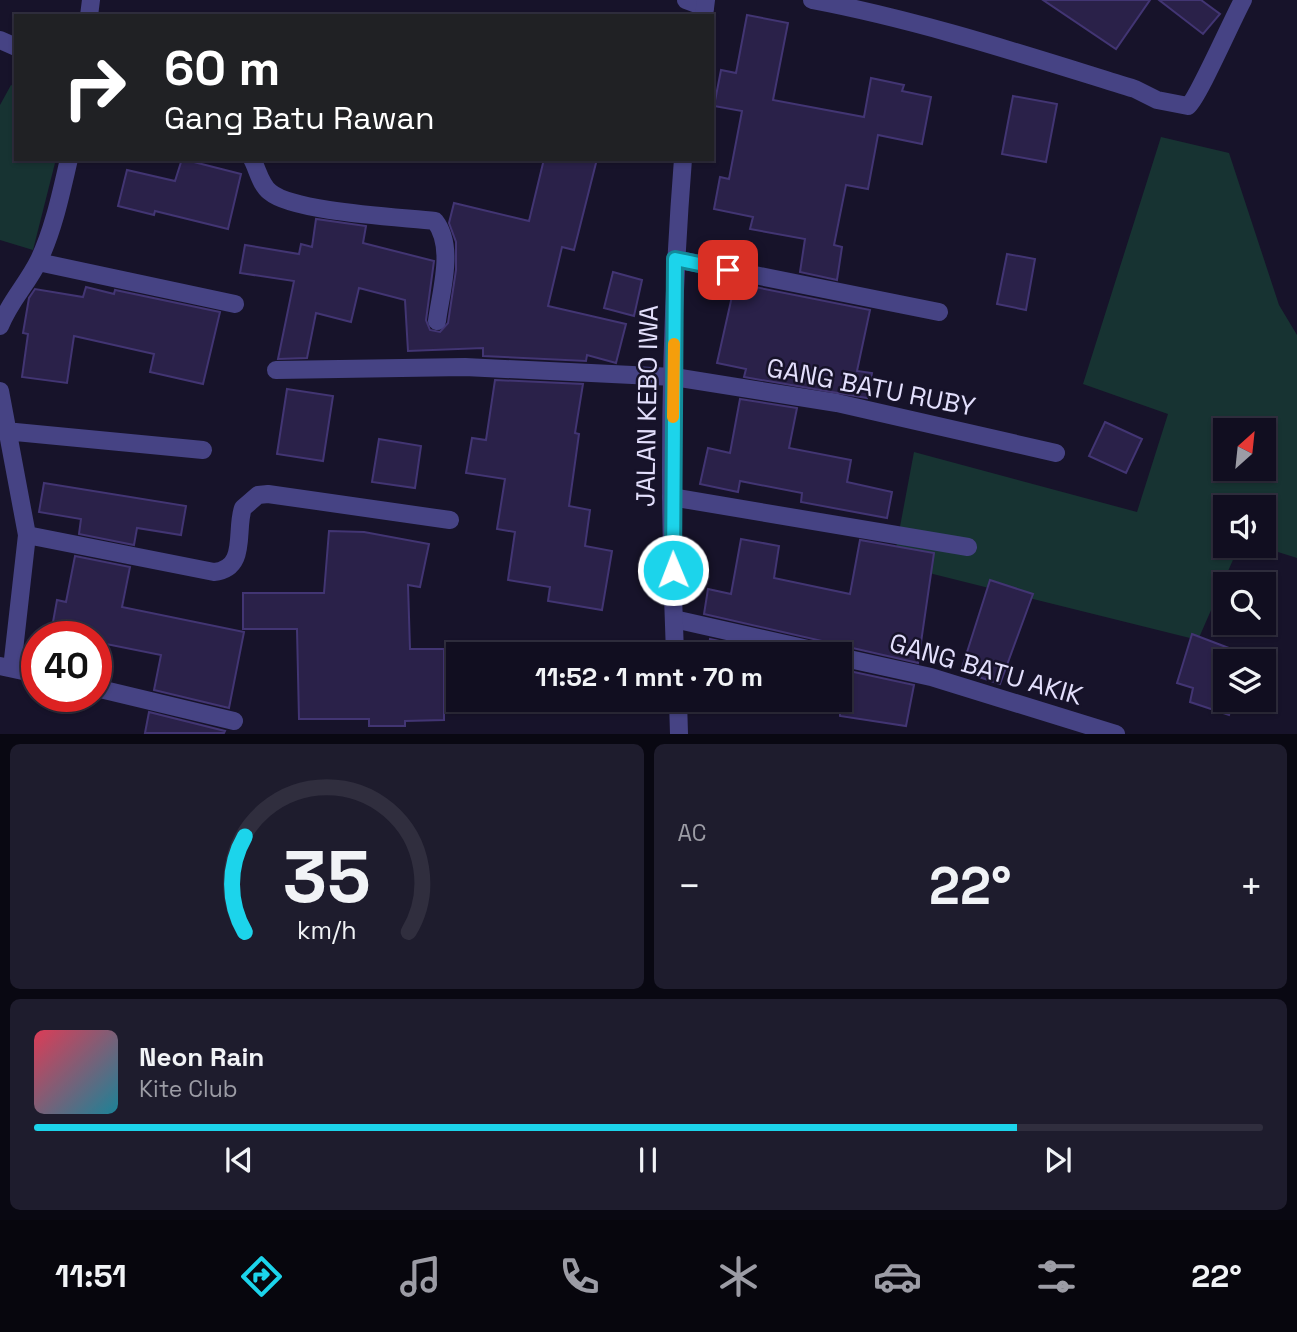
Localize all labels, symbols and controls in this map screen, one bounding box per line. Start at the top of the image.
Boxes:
text: 60 m [164,37,280,99]
icon: right [49,42,140,133]
text: Gang Batu Rawan [164,98,435,138]
pin [698,240,758,300]
icon: arrive [709,251,747,289]
street label: JALAN KEBO IWA [628,305,666,507]
street label: GANG BATU RUBY [764,350,978,424]
north arrow [1213,418,1276,481]
map controls [1213,418,1276,712]
button: sound [1213,495,1276,558]
position arrow [636,533,710,607]
button: search [1213,572,1276,635]
speed limit sign: 40 [21,621,112,712]
street label: GANG BATU AKIK [885,625,1087,713]
button: layers [1213,649,1276,712]
text: 11:52 · 1 mnt · 70 m [535,660,763,694]
text: AC [678,818,707,848]
text: 35 [283,831,371,924]
text: 22° [929,853,1011,919]
text: − [678,862,701,910]
text: + [1239,862,1263,910]
text: km/h [297,914,357,946]
text: Neon Rain [139,1040,264,1074]
text: Kite Club [139,1074,238,1104]
icon: previous [220,1141,258,1179]
icon: pause [629,1141,667,1179]
icon: next [1039,1141,1077,1179]
icon: directions [237,1252,286,1301]
icon: music [396,1252,445,1301]
icon: phone [555,1252,604,1301]
icon: climate [714,1252,763,1301]
icon: car [873,1252,922,1301]
icon: filters [1032,1252,1081,1301]
text: 11:51 [55,1256,127,1296]
text: 22° [1191,1256,1242,1296]

